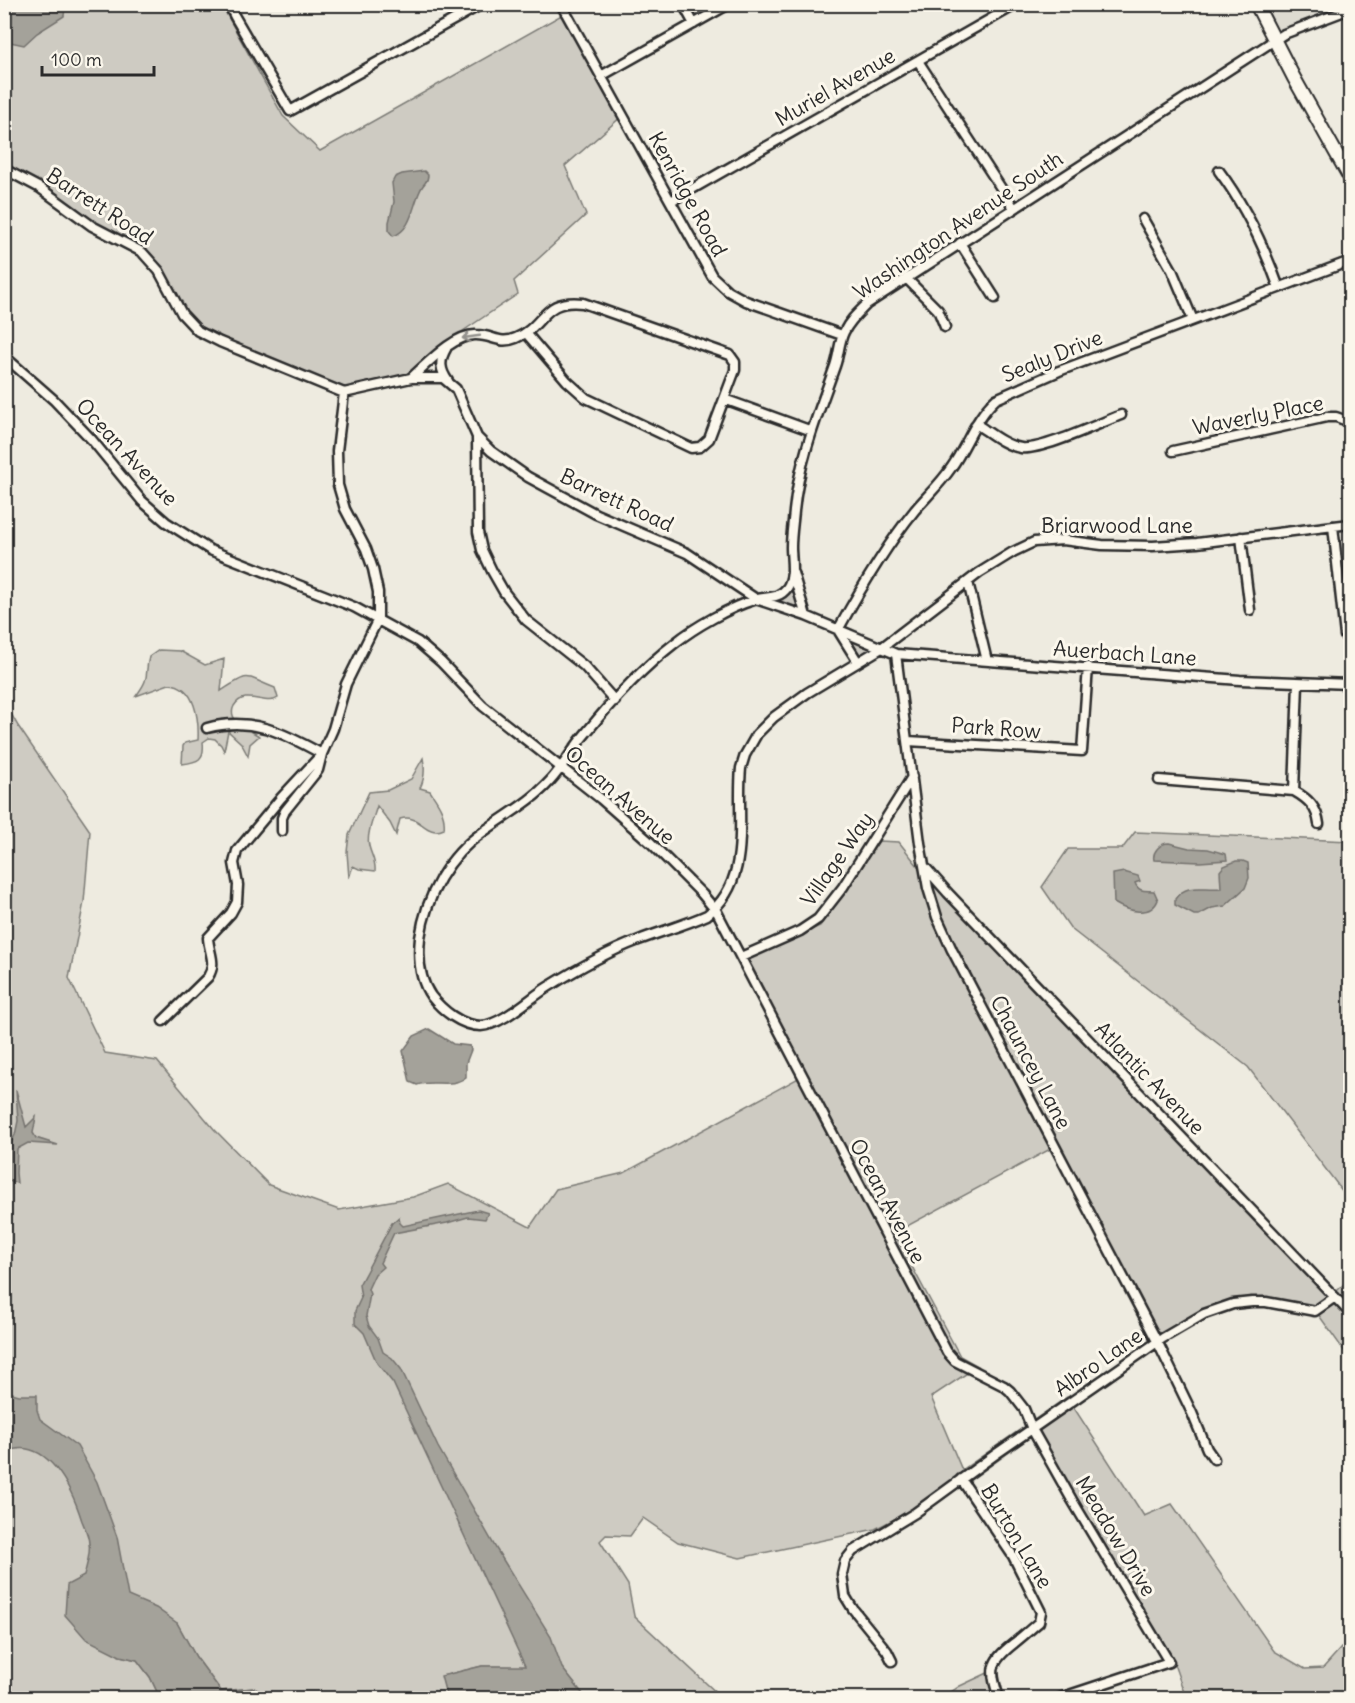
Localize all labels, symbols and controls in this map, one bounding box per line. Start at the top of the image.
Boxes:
scale bar [42,39,154,77]
street label: Muriel Avenue [770,42,900,132]
text: 100 m [51,48,102,71]
street label: Kenridge Road [643,127,733,261]
street label: Washington Avenue South [848,145,1068,305]
street label: Barrett Road [42,161,158,251]
street label: Sealy Drive [998,324,1106,388]
one-way arrow [462,331,481,342]
street label: Waverly Place [1190,389,1326,441]
street label: Ocean Avenue [70,393,184,511]
street label: Barrett Road [556,462,678,538]
street label: Briarwood Lane [1041,512,1193,539]
street label: Auerbach Lane [1052,635,1198,671]
street label: Park Row [950,711,1042,745]
street label: Ocean Avenue [559,740,681,850]
street label: Village Way [795,806,879,912]
street label: Chauncey Lane [984,991,1078,1133]
street label: Atlantic Avenue [1089,1016,1211,1140]
street label: Ocean Avenue [844,1134,932,1268]
street label: Albro Lane [1049,1322,1147,1402]
street label: Meadow Drive [1070,1471,1162,1601]
street label: Burton Lane [975,1479,1059,1593]

